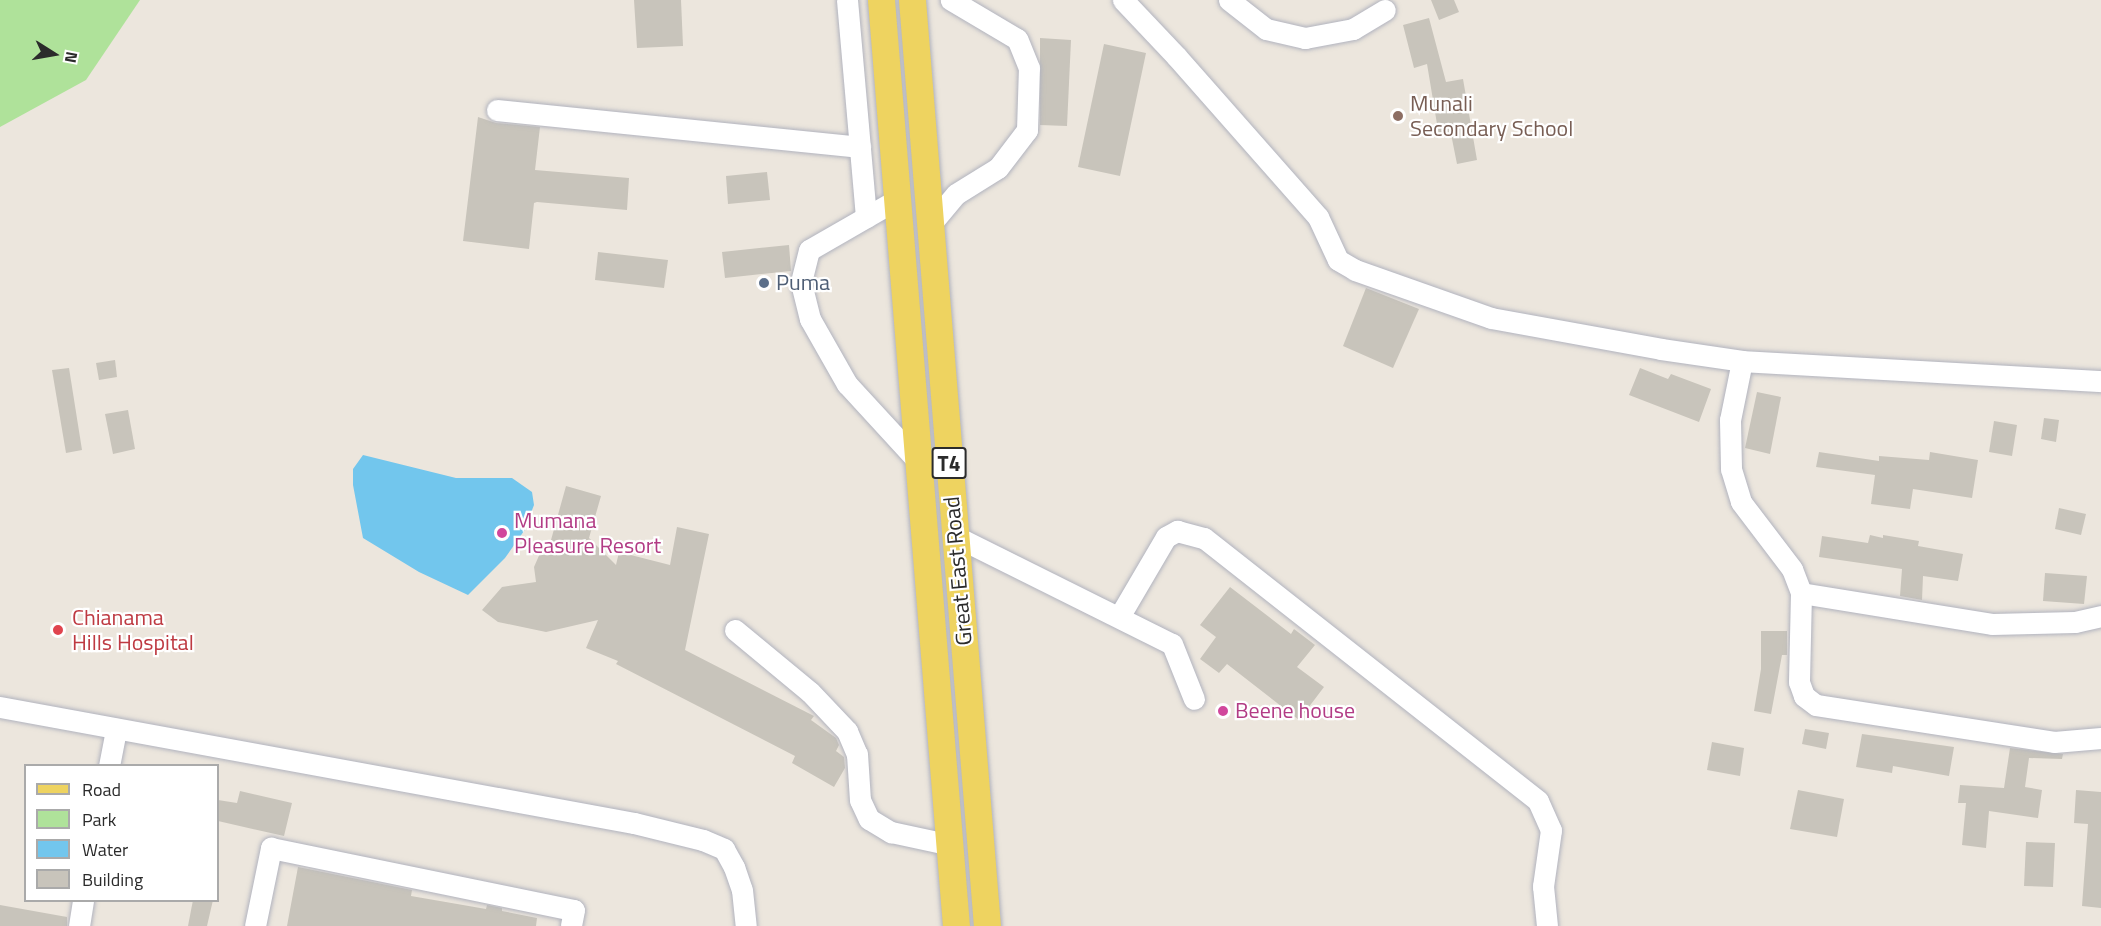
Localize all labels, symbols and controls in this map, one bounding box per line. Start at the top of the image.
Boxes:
north arrow [24,24,84,84]
text: N [59,50,85,65]
place label: Munali Secondary School [1410,90,1573,142]
marker: Munali Secondary School [1391,109,1405,123]
place label: Puma [776,270,830,296]
marker: Puma [757,276,771,290]
road number: T4 [931,445,967,481]
street label: Great East Road [938,496,978,646]
place label: Mumana Pleasure Resort [514,507,661,558]
marker: Mumana Pleasure Resort [495,526,509,540]
place label: Chianama Hills Hospital [72,604,194,656]
marker: Chianama Hills Hospital [49,621,67,639]
place label: Beene house [1235,698,1355,724]
marker: Beene house [1216,704,1230,718]
legend [24,764,219,902]
text: Road [82,776,121,803]
text: Park [82,806,116,833]
text: Water [82,836,128,863]
text: Building [82,866,143,893]

